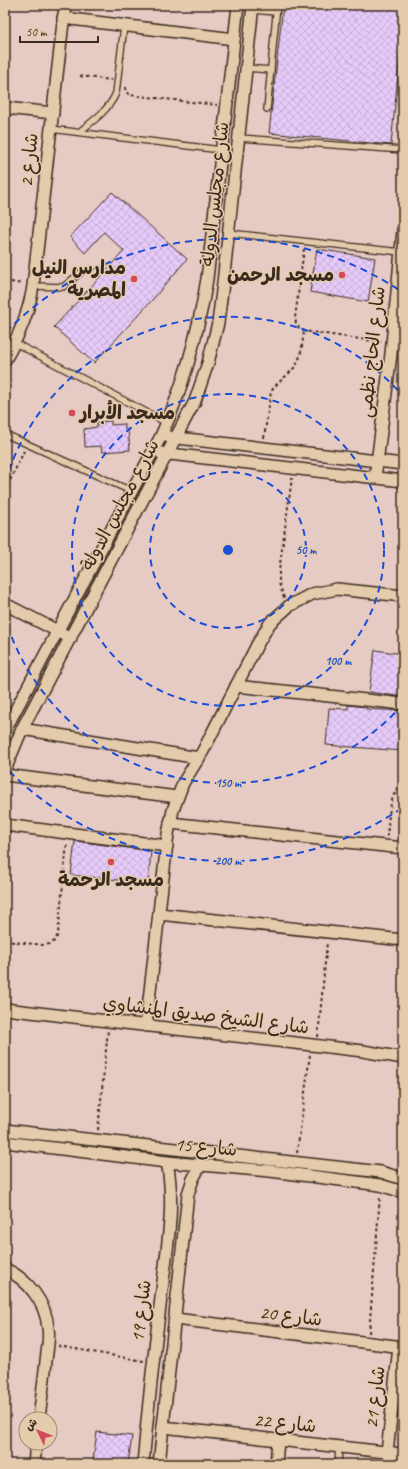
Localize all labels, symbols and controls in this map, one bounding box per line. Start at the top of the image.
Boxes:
scale bar [20,18,98,44]
text: 50 m [26,24,48,40]
street label: شارع مجلس الدولة [195,120,236,268]
street label: شارع 2 [14,132,45,188]
place label: مدارس النيل المصرية [32,256,126,302]
place label: مسجد الرحمن [227,263,334,287]
marker: مسجد الرحمن [337,270,347,280]
marker: مدارس النيل المصرية [129,274,139,284]
street label: شارع الحاج نظمى [353,285,392,419]
place label: مسجد الأبرار [78,400,175,425]
marker: مسجد الأبرار [67,408,77,418]
street label: شارع مجلس الدولة [75,435,166,575]
text: 50 m [296,542,317,558]
centre of rings [221,543,235,557]
text: 100 m [325,653,352,669]
text: 150 m [215,775,242,791]
text: 200 m [215,853,242,869]
marker: مسجد الرحمة [106,857,116,867]
place label: مسجد الرحمة [58,868,164,892]
street label: شارع الشيخ صديق المنشاوي [101,990,310,1042]
street label: شارع 15 [174,1132,238,1163]
street label: شارع 19 [125,1278,158,1344]
street label: شارع 20 [258,1300,324,1333]
street label: شارع 21 [359,1364,392,1430]
street label: شارع 22 [252,1408,317,1439]
north arrow [18,1411,58,1451]
text: ش [21,1415,40,1433]

